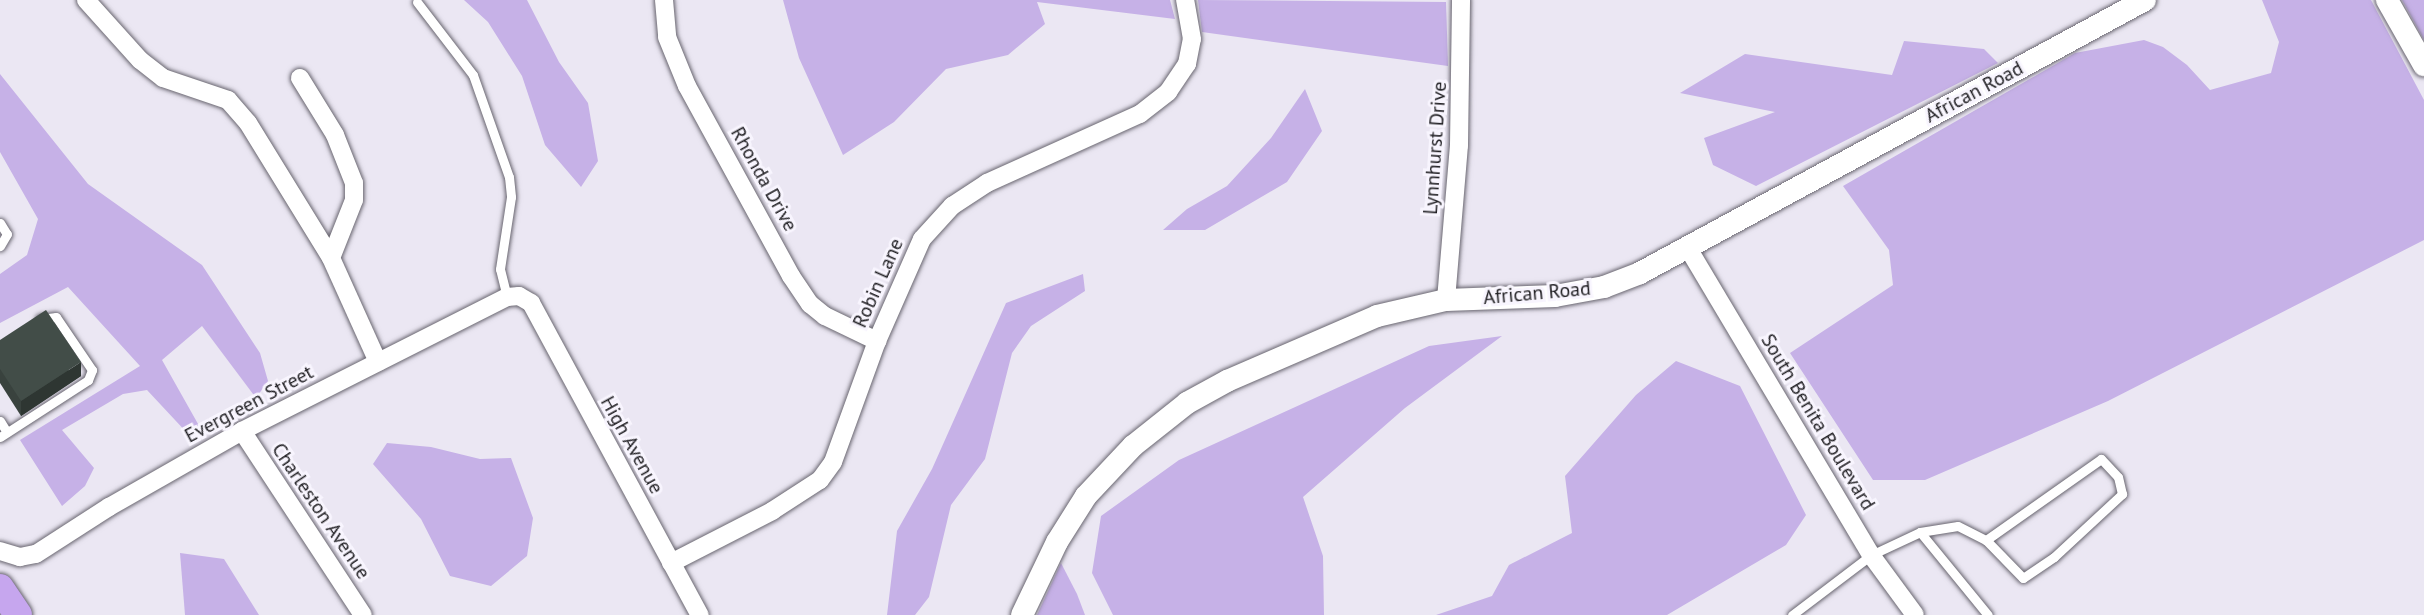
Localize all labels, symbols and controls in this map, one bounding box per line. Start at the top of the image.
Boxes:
street label: African Road [1921,56,2027,128]
street label: Lynnhurst Drive [1418,81,1452,215]
street label: Rhonda Drive [726,123,802,235]
street label: Robin Lane [848,235,908,331]
street label: African Road [1482,276,1592,310]
street label: South Benita Boulevard [1756,330,1880,514]
street label: Evergreen Street [181,360,317,448]
street label: High Avenue [595,392,669,498]
street label: Charleston Avenue [266,438,376,584]

